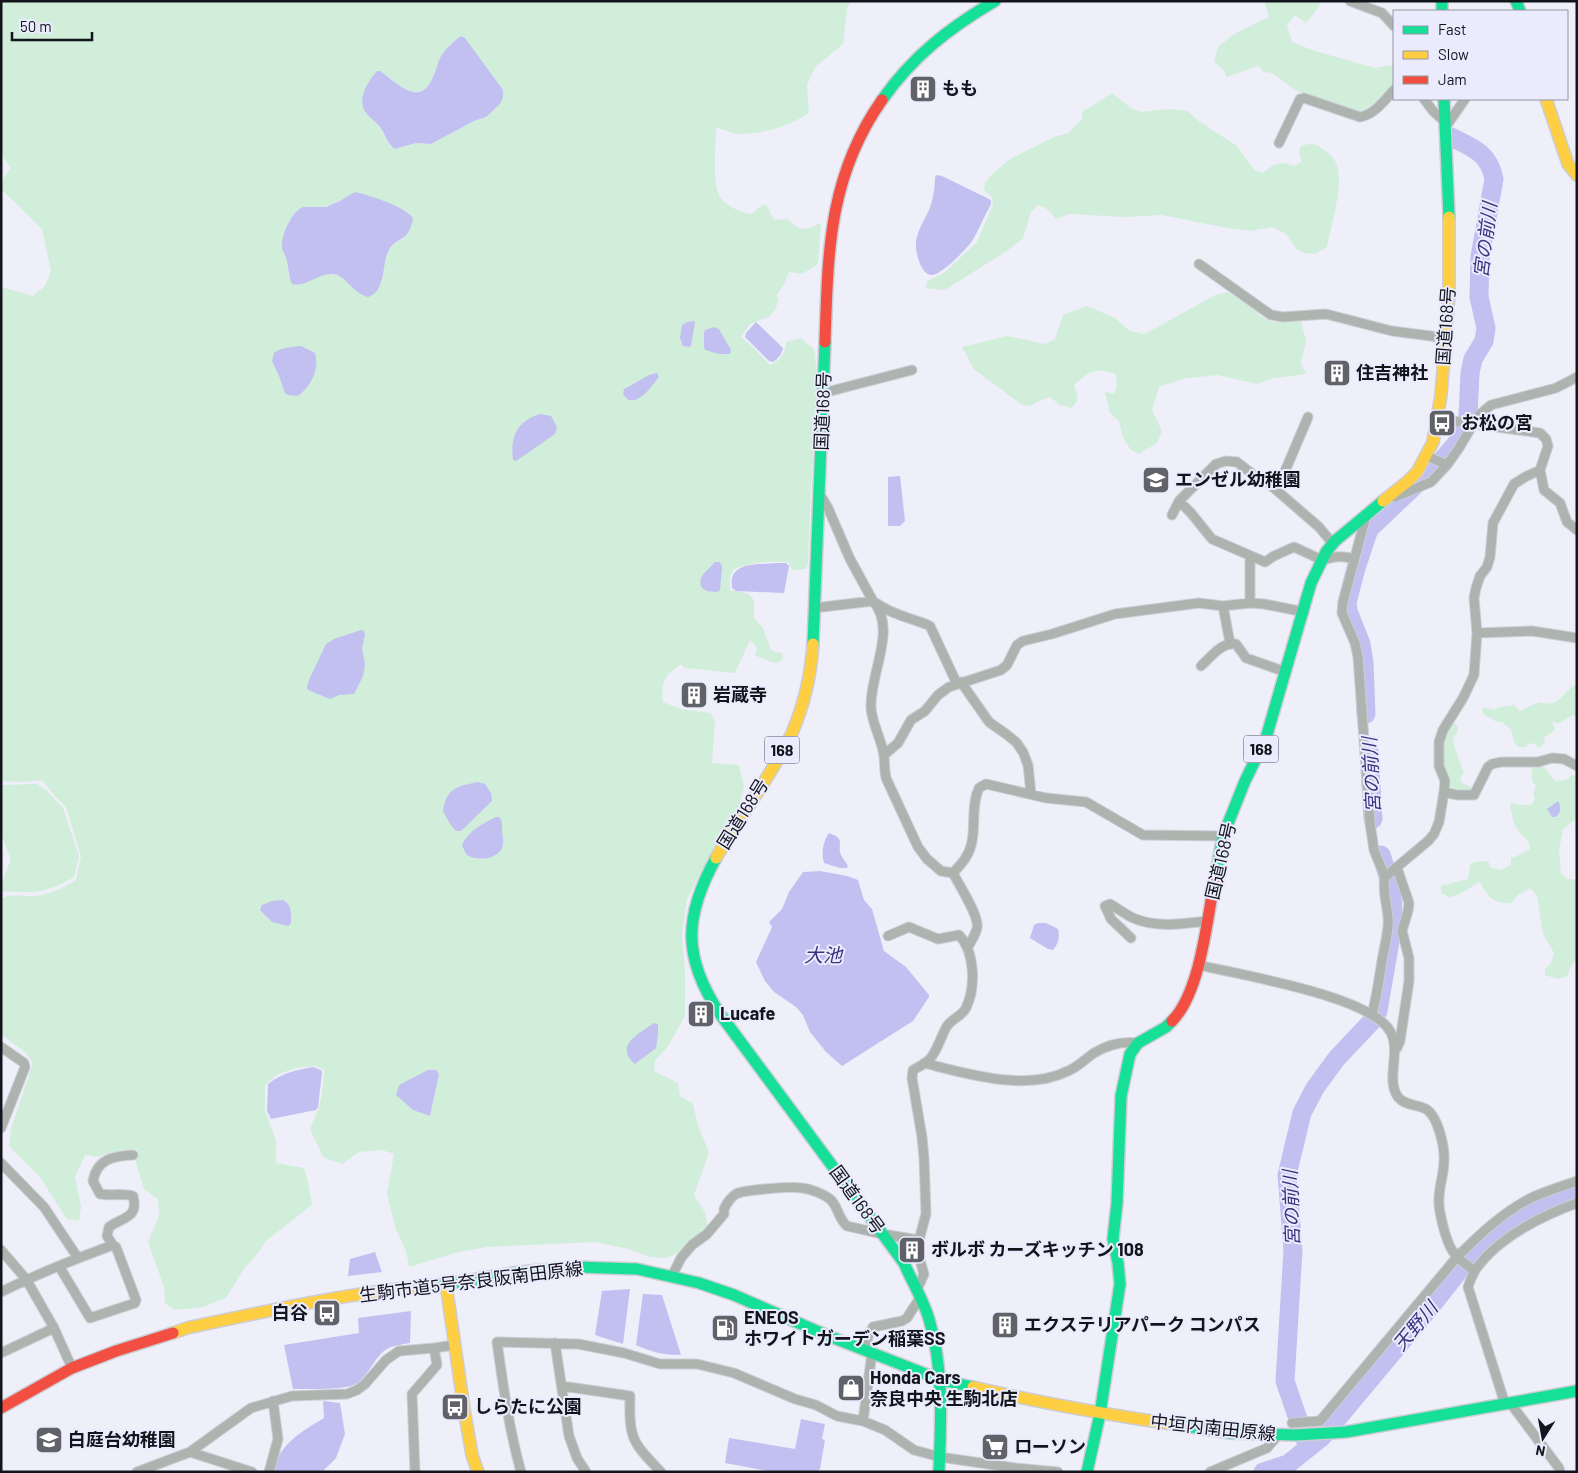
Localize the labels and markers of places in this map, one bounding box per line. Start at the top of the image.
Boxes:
building icon: もも [908,74,938,104]
place label: もも [942,77,978,99]
building icon: 住吉神社 [1322,358,1352,388]
place label: 住吉神社 [1356,361,1428,383]
bus stop icon: お松の宮 [1427,408,1457,438]
place label: お松の宮 [1461,411,1533,433]
school or university icon: エンゼル幼稚園 [1141,465,1171,495]
place label: エンゼル幼稚園 [1175,468,1301,490]
building icon: 岩蔵寺 [679,680,709,710]
place label: 岩蔵寺 [713,683,767,705]
building icon: Lucafe [686,999,716,1029]
place label: Lucafe [720,1002,775,1024]
building icon: ボルボ カーズキッチン 108 [897,1235,927,1265]
place label: ボルボ カーズキッチン 108 [931,1238,1144,1260]
bus stop icon: 白谷 [312,1298,342,1328]
place label: 白谷 [272,1301,308,1323]
place label: ENEOS ホワイトガーデン稲葉SS [744,1306,946,1349]
building icon: エクステリアパーク コンパス [990,1310,1020,1340]
fuel station icon: ENEOS ホワイトガーデン稲葉SS [710,1313,740,1343]
place label: エクステリアパーク コンパス [1024,1313,1261,1335]
place label: Honda Cars 奈良中央 生駒北店 [870,1366,1018,1409]
shop icon: Honda Cars 奈良中央 生駒北店 [836,1373,866,1403]
bus stop icon: しらたに公園 [440,1392,470,1422]
place label: しらたに公園 [474,1395,582,1417]
school or university icon: 白庭台幼稚園 [34,1425,64,1455]
place label: 白庭台幼稚園 [68,1428,176,1450]
supermarket icon: ローソン [980,1432,1010,1462]
place label: ローソン [1014,1435,1086,1457]

